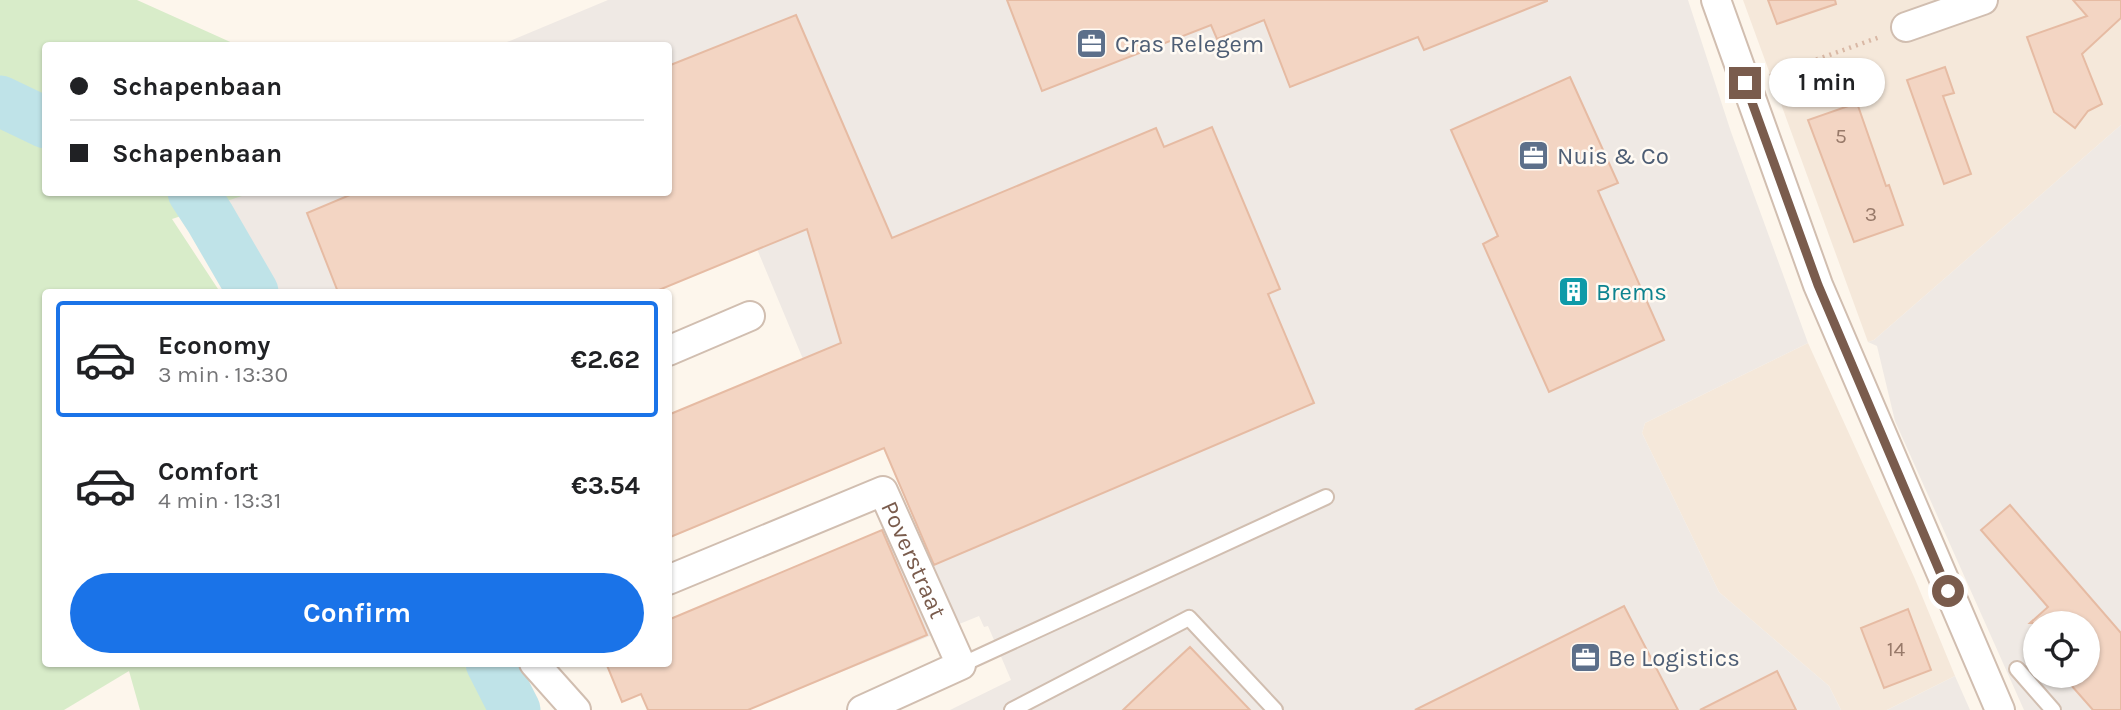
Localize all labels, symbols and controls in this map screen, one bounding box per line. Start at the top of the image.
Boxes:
office icon: Cras Relegem [1075,27,1109,61]
place label: Cras Relegem [1115,30,1264,58]
callout: 1 min [1770,58,1885,108]
route end [1729,67,1761,99]
text: 1 min [1798,69,1856,96]
text: Schapenbaan [112,71,282,102]
house number: 5 [1835,124,1847,148]
text: Schapenbaan [112,138,282,169]
office icon: Nuis & Co [1517,139,1551,173]
place label: Nuis & Co [1557,142,1669,170]
house number: 3 [1865,202,1877,226]
building icon: Brems [1556,275,1590,309]
place label: Brems [1596,278,1667,306]
icon: car [74,328,137,391]
text: Economy [158,330,270,361]
text: €2.62 [571,344,640,375]
text: 3 min · 13:30 [158,361,288,388]
icon: car [74,454,137,517]
text: Comfort [158,456,259,487]
text: €3.54 [571,470,640,501]
text: 4 min · 13:31 [158,487,281,514]
street label: Poverstraat [875,497,952,623]
button: Confirm [70,573,644,653]
route start [1932,575,1964,607]
map controls [2023,611,2100,688]
button: locate [2023,611,2100,688]
house number: 14 [1887,637,1906,661]
office icon: Be Logistics [1568,641,1602,675]
place label: Be Logistics [1608,644,1740,672]

